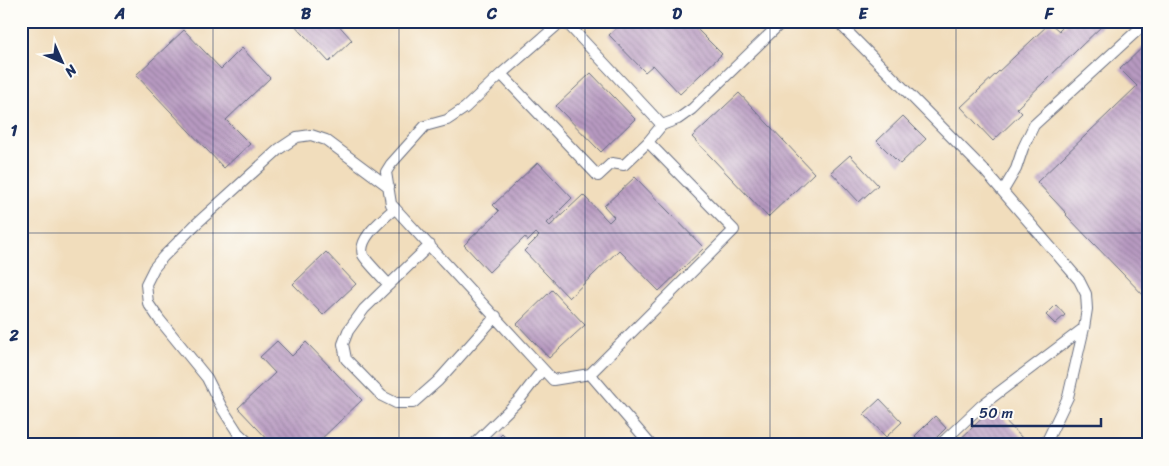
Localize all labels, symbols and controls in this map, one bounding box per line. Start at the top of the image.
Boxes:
text: A [114,0,125,28]
text: B [301,0,312,28]
text: C [486,0,498,28]
text: D [672,0,682,28]
text: E [859,0,869,28]
text: F [1044,0,1055,28]
north arrow [38,38,88,88]
text: N [58,58,84,83]
text: 1 [11,116,18,145]
text: 2 [8,321,19,350]
scale bar [972,396,1100,428]
text: 50 m [979,400,1014,426]

